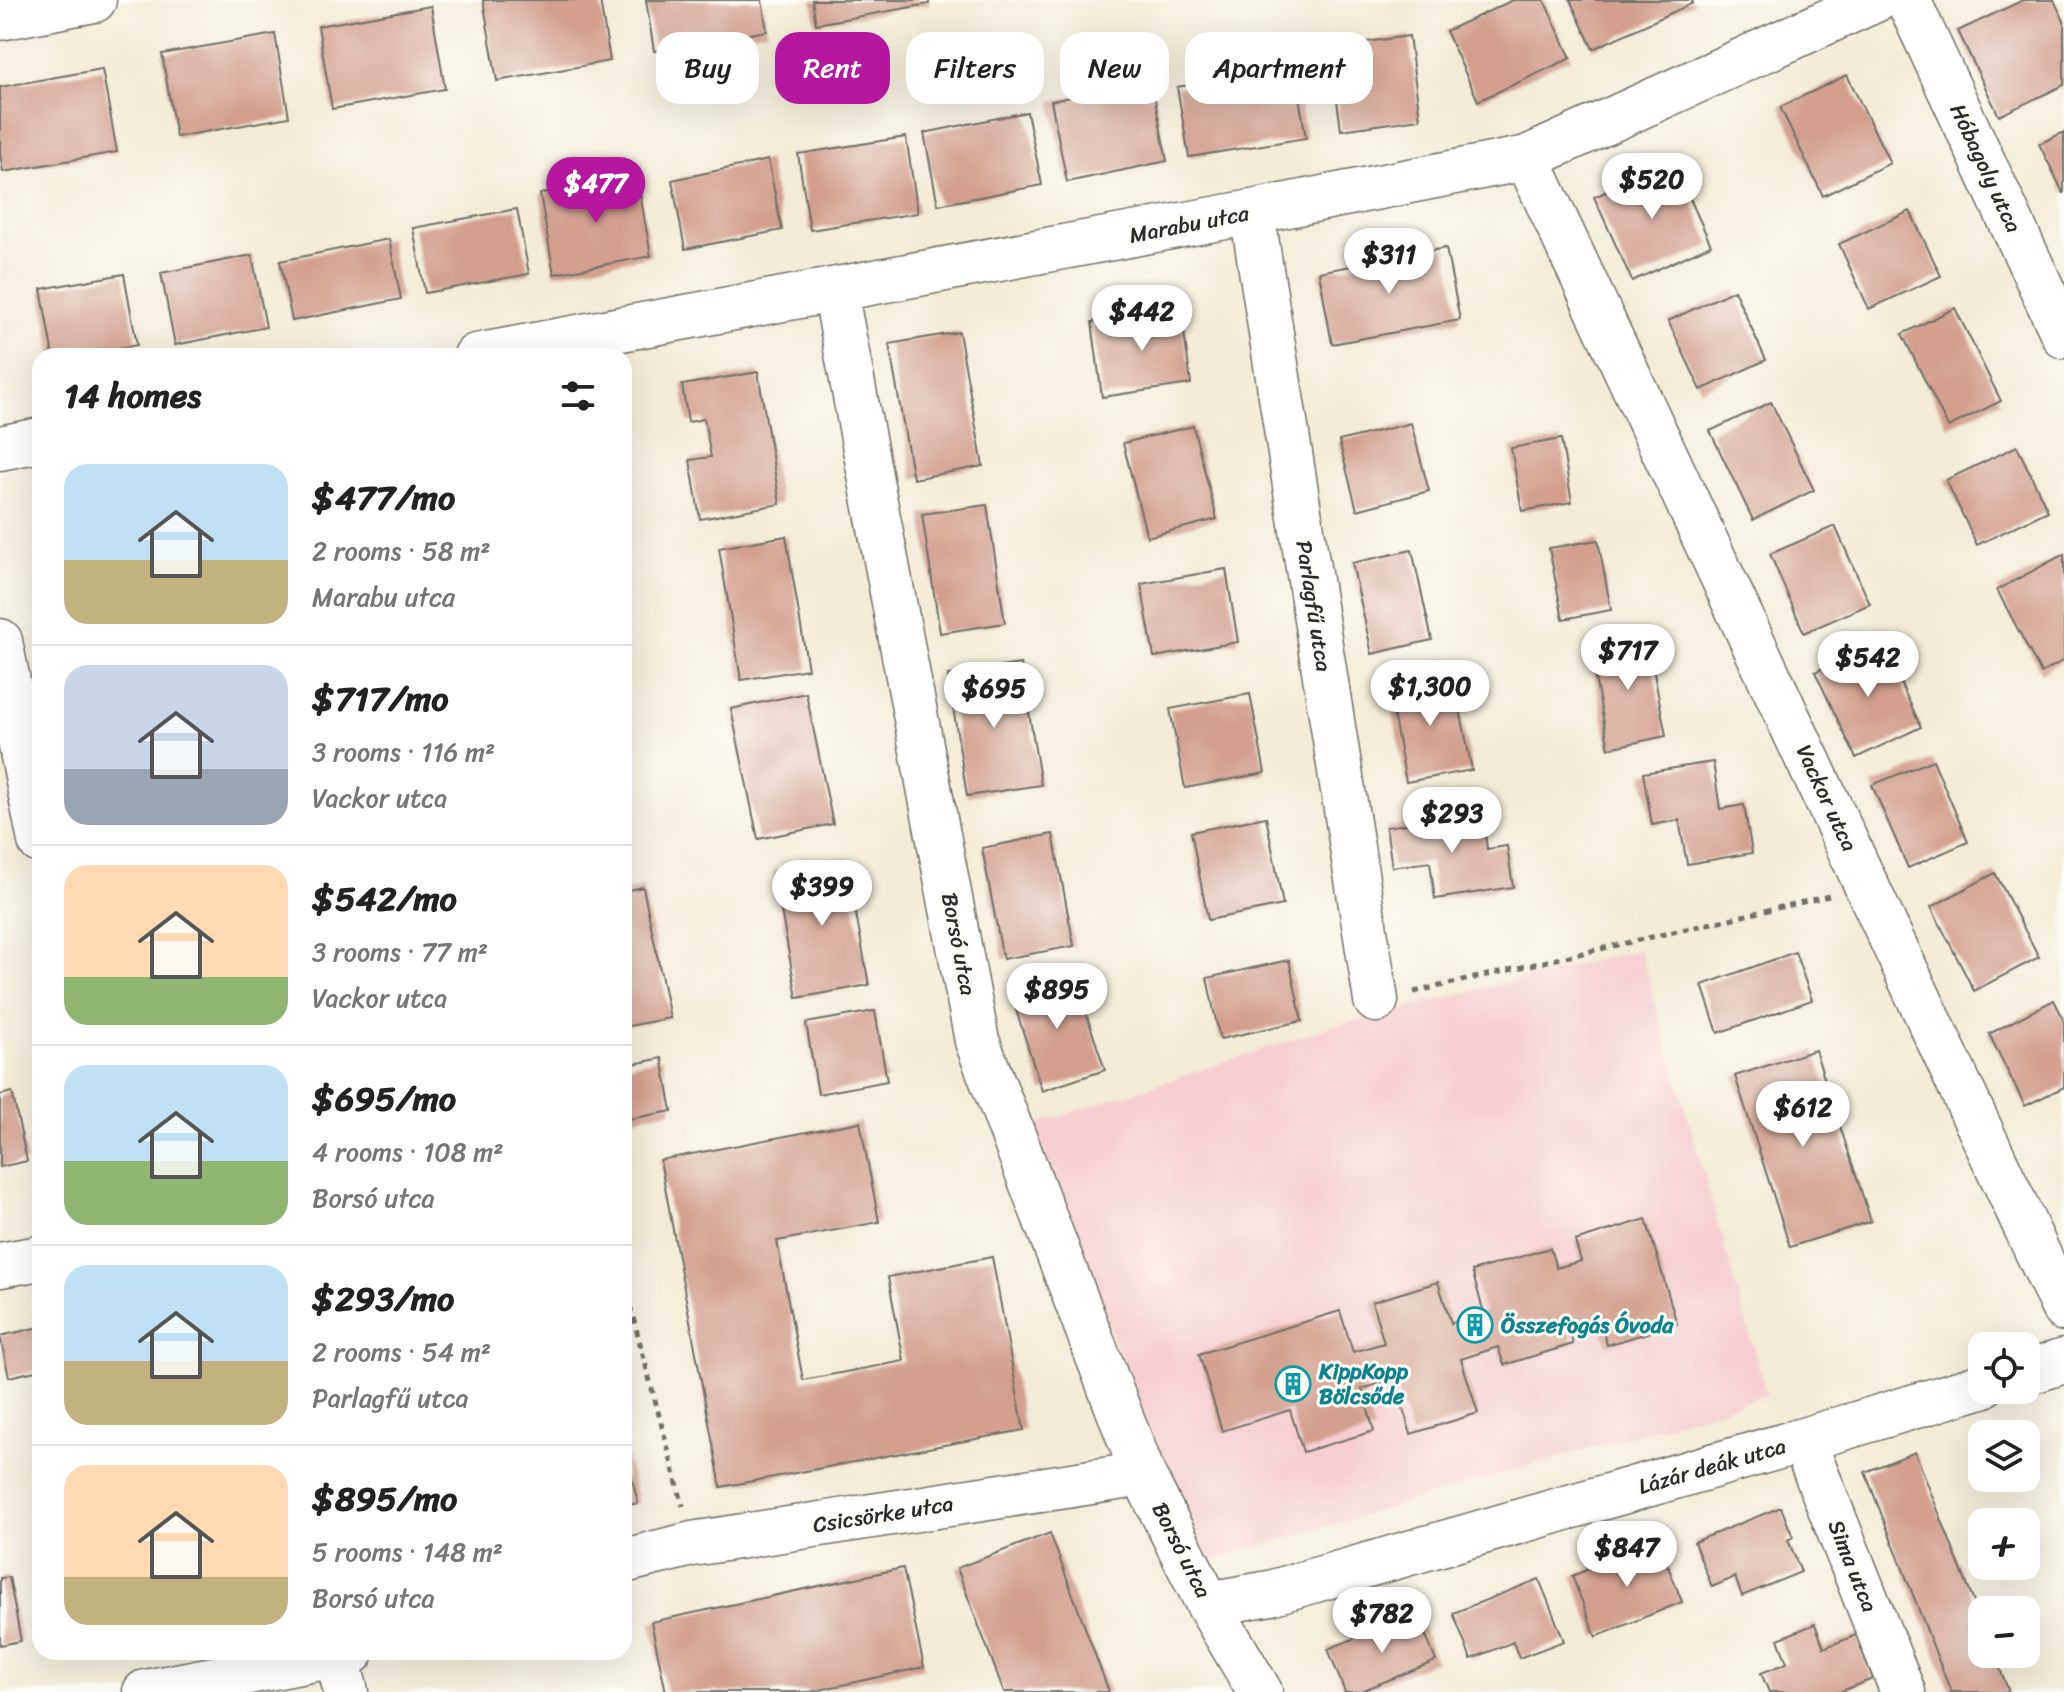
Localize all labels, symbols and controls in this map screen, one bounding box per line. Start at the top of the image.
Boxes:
chip: Buy [656,32,759,104]
chip: Rent [775,32,890,104]
chip: Filters [906,32,1044,104]
chip: New [1060,32,1169,104]
chip: Apartment [1185,32,1373,104]
street label: Hóbagoly utca [1939,97,2033,239]
pin: $520 [1605,153,1699,221]
text: $520 [1620,156,1684,202]
pin: $477 [549,157,643,225]
text: $477 [564,160,628,206]
street label: Marabu utca [1126,193,1253,255]
pin: $311 [1342,228,1436,296]
text: $311 [1362,231,1416,277]
pin: $442 [1095,285,1189,353]
text: $442 [1109,288,1175,334]
text: 14 homes [64,366,201,426]
icon: filters [556,374,600,418]
text: $477/mo [312,468,455,528]
icon: home [128,496,224,592]
text: 2 rooms · 58 m² [312,528,490,574]
street label: Parlagfű utca [1284,537,1344,675]
text: Marabu utca [312,574,455,620]
pin: $717 [1581,624,1675,692]
text: $717 [1599,627,1657,673]
pin: $542 [1821,631,1915,699]
text: $542 [1836,634,1900,680]
pin: $1,300 [1365,660,1495,728]
pin: $695 [947,662,1041,730]
text: $1,300 [1389,663,1471,709]
text: $695 [962,665,1026,711]
text: $717/mo [312,669,449,729]
icon: home [128,697,224,793]
text: 3 rooms · 116 m² [312,729,495,775]
street label: Vackor utca [1785,738,1869,858]
text: Vackor utca [312,775,447,821]
pin: $293 [1405,787,1499,855]
text: $293 [1421,790,1483,836]
pin: $399 [775,860,869,928]
text: $399 [790,863,854,909]
text: $542/mo [312,869,457,929]
street label: Borsó utca [930,889,988,999]
icon: home [128,897,224,993]
text: 3 rooms · 77 m² [312,929,488,975]
pin: $895 [1010,963,1104,1031]
text: $895 [1024,966,1090,1012]
text: Vackor utca [312,975,447,1021]
text: $695/mo [312,1069,456,1129]
pin: $612 [1756,1081,1850,1149]
text: $612 [1774,1084,1832,1130]
icon: home [128,1097,224,1193]
text: 4 rooms · 108 m² [312,1129,503,1175]
text: Borsó utca [312,1175,435,1221]
text: $293/mo [312,1269,454,1329]
icon: home [128,1297,224,1393]
building icon: Összefogás Óvoda [1456,1306,1494,1344]
place label: Összefogás Óvoda [1501,1306,1674,1345]
text: 2 rooms · 54 m² [312,1329,491,1375]
map controls [1968,1332,2040,1668]
button: locate [1968,1332,2040,1404]
place label: KippKopp Bölcsőde [1318,1352,1409,1416]
building icon: KippKopp Bölcsőde [1274,1365,1312,1403]
text: Parlagfű utca [312,1375,469,1421]
button: layers [1968,1420,2040,1492]
street label: Lázár deák utca [1633,1426,1791,1506]
text: $895/mo [312,1469,457,1529]
street label: Csicsörke utca [810,1484,956,1544]
street label: Borsó utca [1141,1495,1223,1605]
icon: home [128,1497,224,1593]
button: + [1968,1508,2040,1580]
street label: Sima utca [1817,1514,1889,1618]
pin: $847 [1580,1521,1674,1589]
text: $847 [1595,1524,1659,1570]
text: 5 rooms · 148 m² [312,1529,503,1575]
text: Borsó utca [312,1575,435,1621]
pin: $782 [1335,1587,1429,1655]
text: $782 [1350,1590,1414,1636]
button: − [1968,1596,2040,1668]

